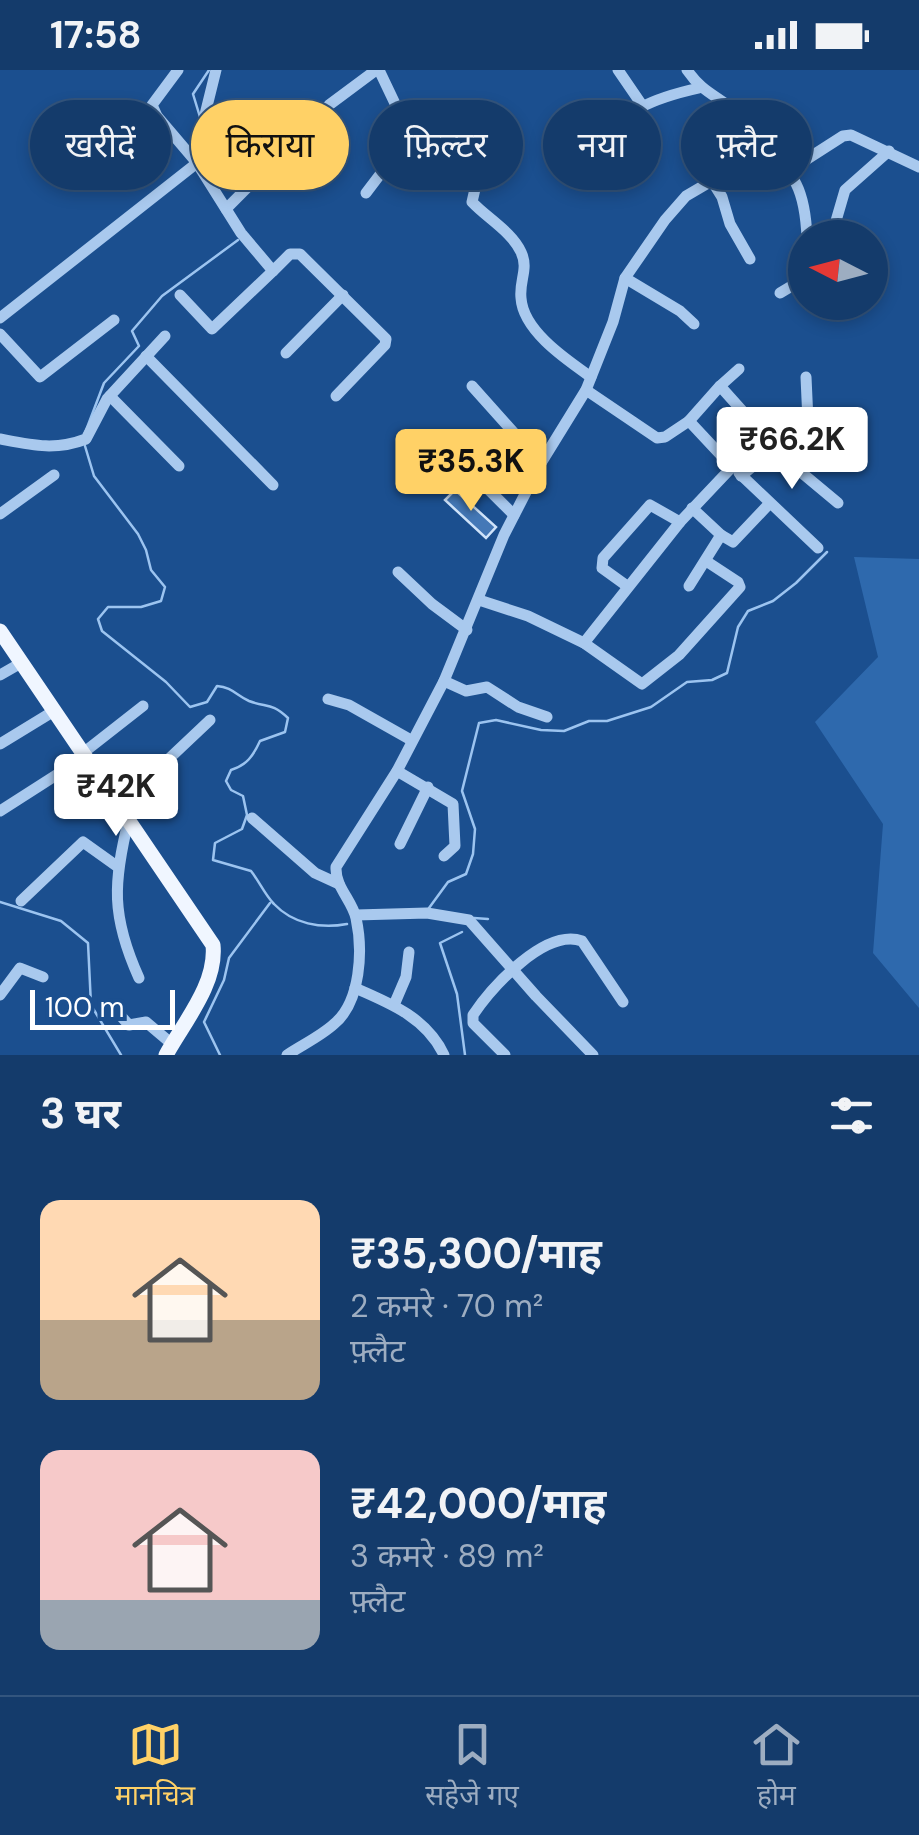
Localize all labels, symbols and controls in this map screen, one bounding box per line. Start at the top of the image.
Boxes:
text: 17:58 [50,10,142,60]
chip: खरीदें [30,100,171,190]
chip: किराया [191,100,349,190]
chip: फ़िल्टर [369,100,523,190]
chip: नया [543,100,661,190]
chip: फ़्लैट [681,100,812,190]
north arrow [788,220,888,320]
map controls [788,220,888,320]
pin: ₹66.2K [711,407,873,492]
text: ₹66.2K [739,418,845,460]
pin: ₹35.3K [390,429,552,514]
text: ₹35.3K [417,440,525,482]
pin: ₹42K [57,754,175,839]
text: ₹42K [76,765,156,807]
scale bar [30,985,175,1030]
text: 100 m [45,989,124,1026]
text: 3 घर [40,1086,121,1141]
icon: filters [824,1088,879,1143]
text: ₹35,300/माह [350,1226,602,1281]
icon: home [120,1240,240,1360]
text: 2 कमरे · 70 m² [350,1285,543,1327]
text: फ़्लैट [350,1330,405,1372]
text: ₹42,000/माह [350,1476,606,1531]
icon: home [120,1490,240,1610]
text: 3 कमरे · 89 m² [350,1535,544,1577]
text: फ़्लैट [350,1580,405,1622]
tab: मानचित्र [115,1717,195,1816]
tab: सहेजे गए [425,1717,519,1816]
tab: होम [749,1717,804,1816]

